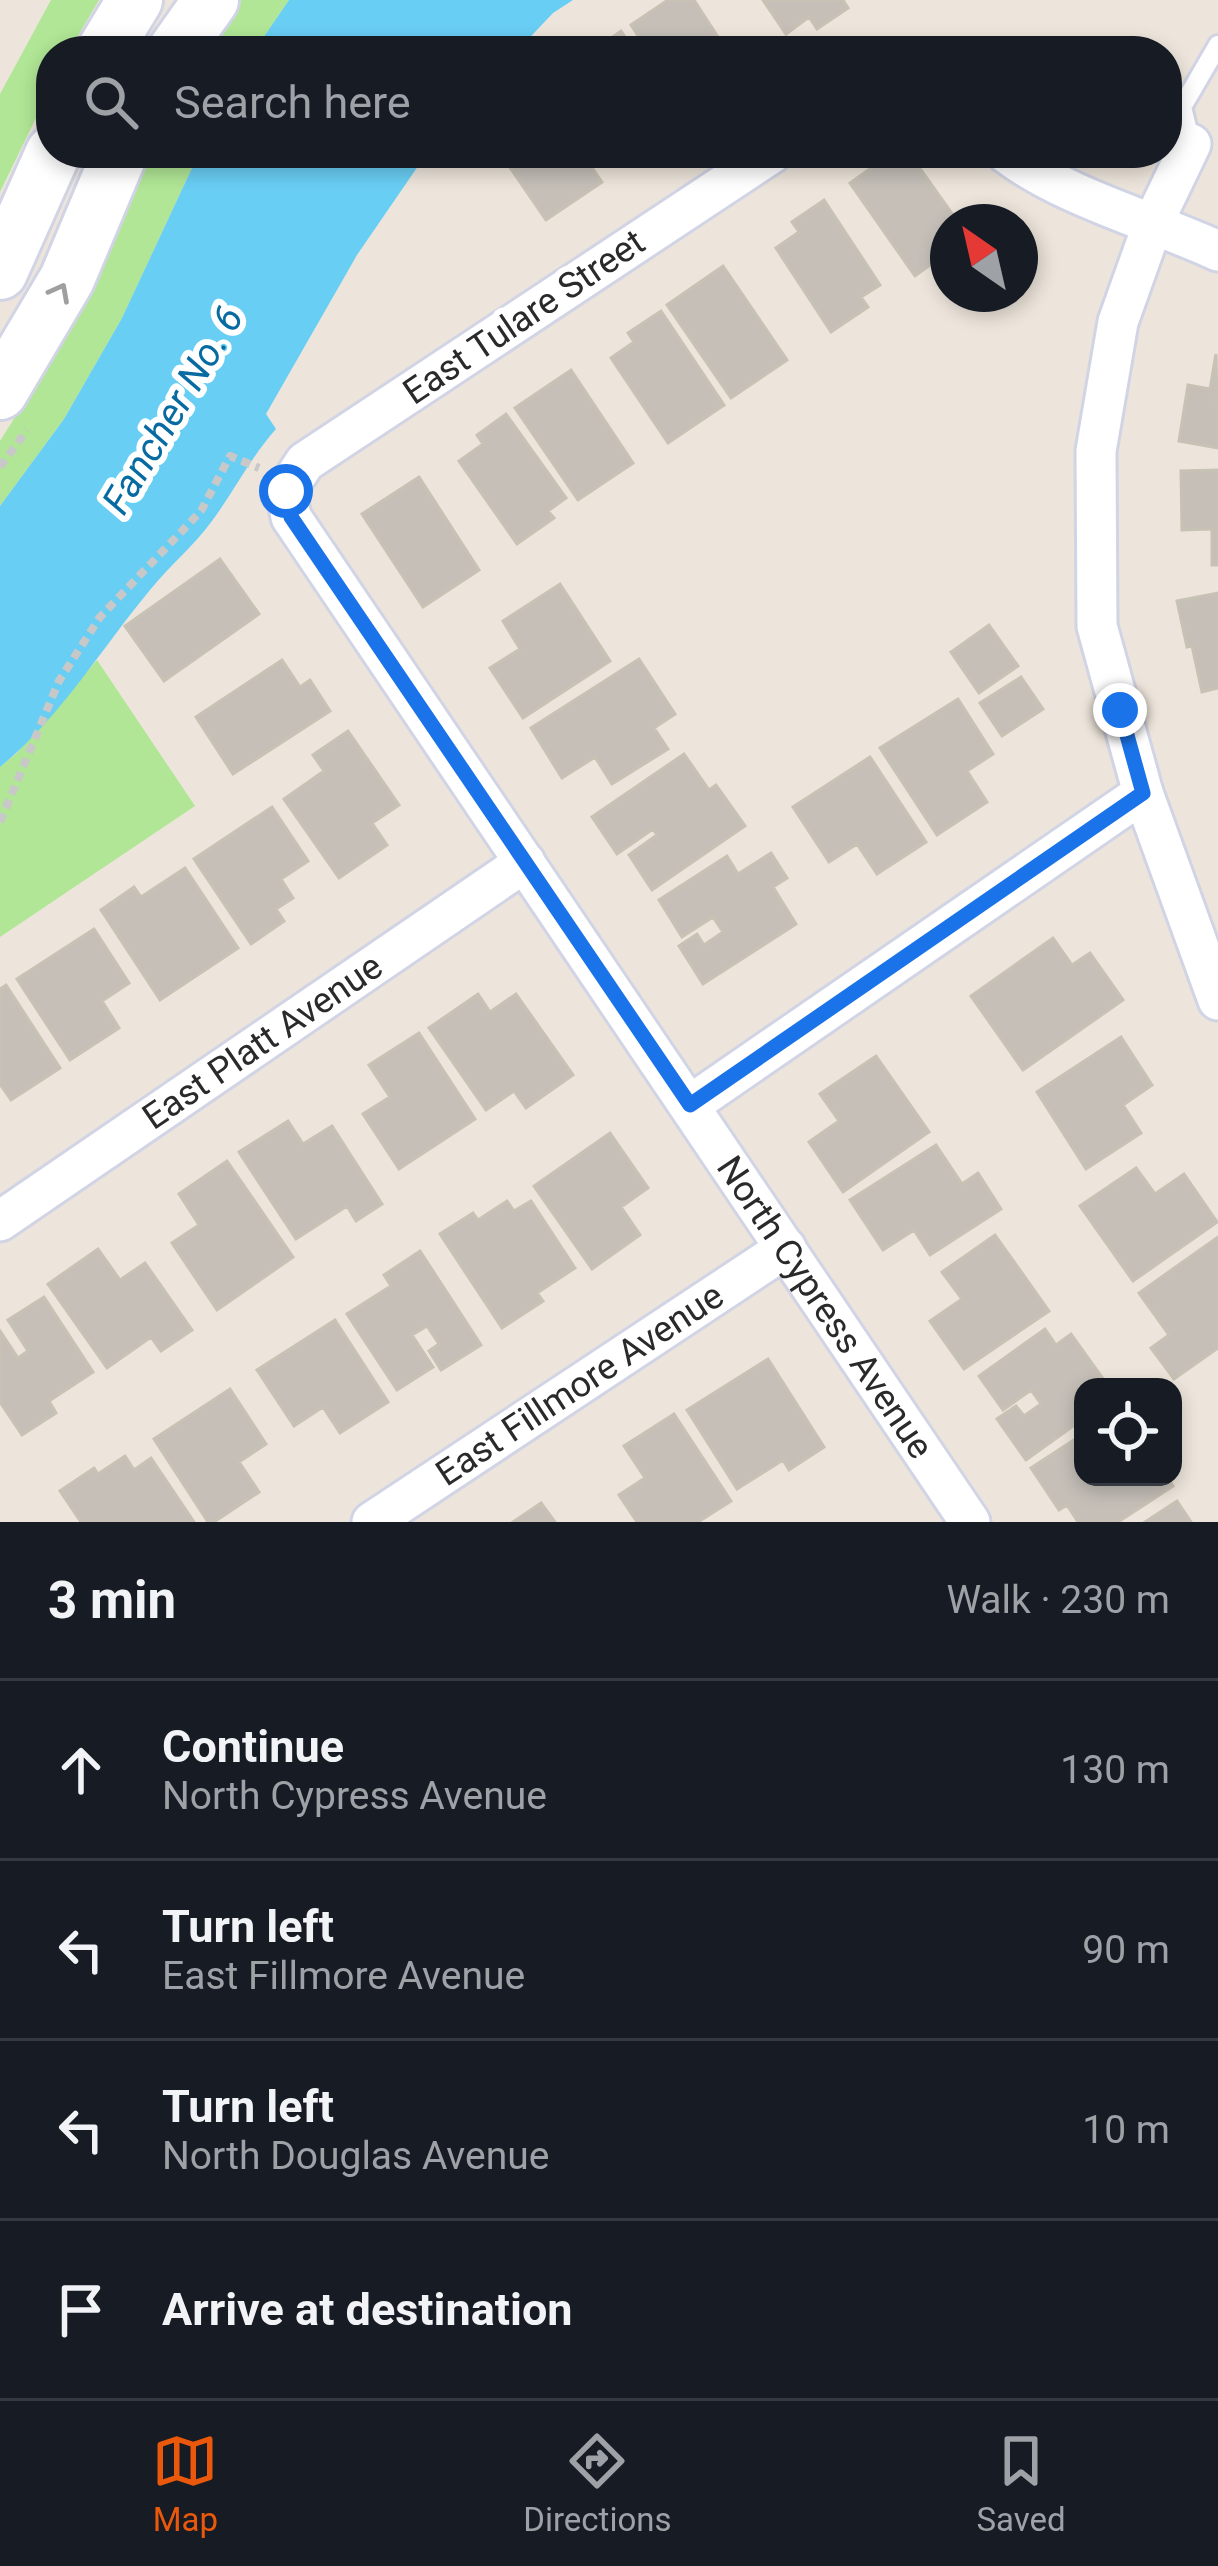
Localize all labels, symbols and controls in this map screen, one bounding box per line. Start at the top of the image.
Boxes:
search box [36,36,1182,168]
icon: search [78,69,144,135]
text: Search here [174,76,411,129]
north arrow [930,204,1038,312]
street label: East Tulare Street [396,221,652,413]
one-way arrow [45,282,68,304]
water label: Fancher No. 6 [93,298,253,522]
route start [259,464,313,518]
route end [1093,683,1147,737]
street label: East Platt Avenue [135,945,390,1138]
street label: North Cypress Avenue [708,1148,942,1466]
street label: East Fillmore Avenue [428,1275,731,1495]
map controls [1074,1378,1182,1486]
button: locate [1074,1378,1182,1486]
text: 3 min [48,1571,176,1630]
text: Walk · 230 m [946,1577,1170,1623]
text: Continue [162,1720,344,1773]
icon: ahead [48,1737,114,1803]
text: 130 m [1060,1747,1170,1793]
text: North Cypress Avenue [162,1773,547,1819]
text: Turn left [162,1900,334,1953]
icon: left [48,1917,114,1983]
text: 90 m [1082,1927,1170,1973]
text: East Fillmore Avenue [162,1953,525,1999]
text: Turn left [162,2080,334,2133]
icon: left [48,2097,114,2163]
text: 10 m [1082,2107,1170,2153]
text: North Douglas Avenue [162,2133,549,2179]
icon: arrive [48,2277,114,2343]
text: Arrive at destination [162,2283,573,2336]
tab: Map [152,2428,218,2539]
tab: Directions [523,2428,672,2539]
tab: Saved [976,2428,1066,2539]

